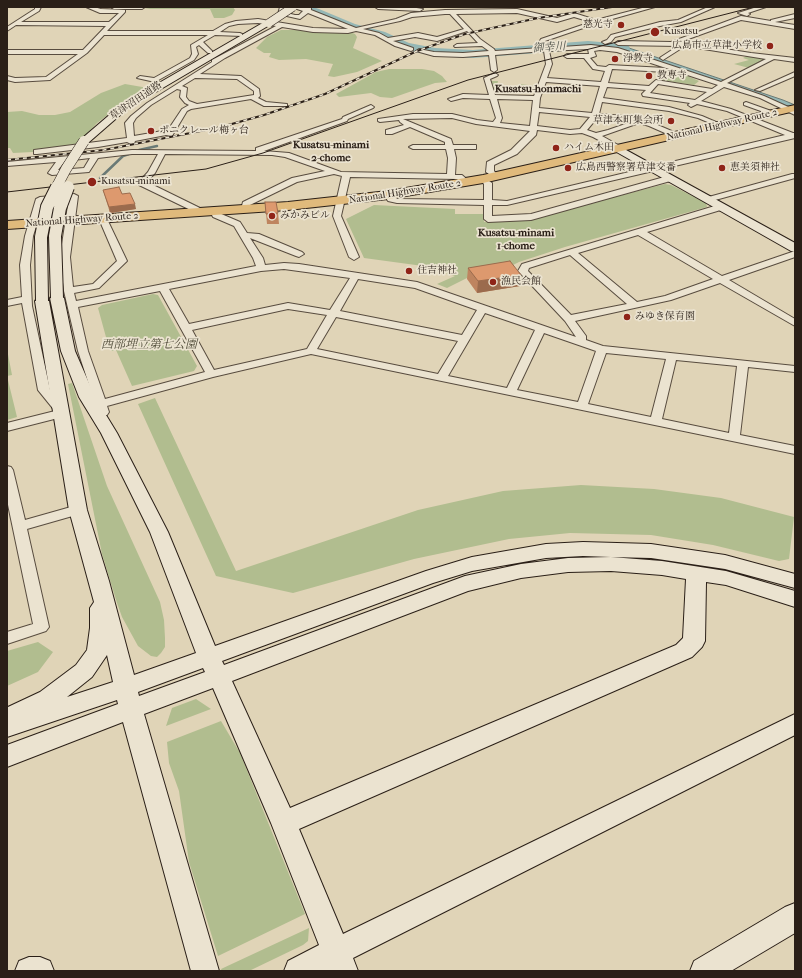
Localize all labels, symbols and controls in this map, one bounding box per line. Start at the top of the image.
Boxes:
place label: 慈光寺 [583,19,613,31]
marker: 慈光寺 [616,20,626,30]
marker: Kusatsu [649,26,661,38]
place label: Kusatsu [664,26,698,38]
water label: 御幸川 [532,40,566,56]
place label: 広島市立草津小学校 [672,40,762,52]
marker: 広島市立草津小学校 [765,41,775,51]
place label: 淨教寺 [623,53,653,65]
marker: 淨教寺 [610,54,620,64]
place label: 教専寺 [657,70,687,82]
marker: 教専寺 [644,71,654,81]
street label: 草津沼田道路 [108,79,164,123]
district label: Kusatsu-honmachi [495,82,581,96]
street label: National Highway Route 2 [666,106,778,144]
place label: 草津本町集会所 [593,115,663,127]
marker: 草津本町集会所 [666,116,676,126]
place label: ポニクレール梅ヶ台 [159,125,249,137]
marker: ポニクレール梅ヶ台 [146,126,156,136]
district label: Kusatsu-minami 2-chome [293,138,369,164]
place label: ハイム木田 [564,142,614,154]
marker: ハイム木田 [551,143,561,153]
place label: 広島西警察署草津交番 [576,162,676,174]
place label: 恵美須神社 [730,162,780,174]
marker: 広島西警察署草津交番 [563,163,573,173]
marker: 恵美須神社 [717,163,727,173]
marker: Kusatsu-minami [86,176,98,188]
place label: Kusatsu-minami [101,176,171,188]
street label: National Highway Route 2 [348,177,462,207]
street label: National Highway Route 2 [25,210,139,230]
place label: みかみビル [280,210,330,222]
marker: みかみビル [267,211,277,221]
district label: Kusatsu-minami 1-chome [478,226,554,252]
place label: 住吉神社 [417,265,457,277]
marker: 住吉神社 [404,266,414,276]
place label: 漁民会館 [501,276,541,288]
marker: 漁民会館 [488,277,498,287]
place label: みゆき保育園 [635,311,695,323]
marker: みゆき保育園 [622,312,632,322]
park label: 西部埋立第七公園 [101,338,197,352]

